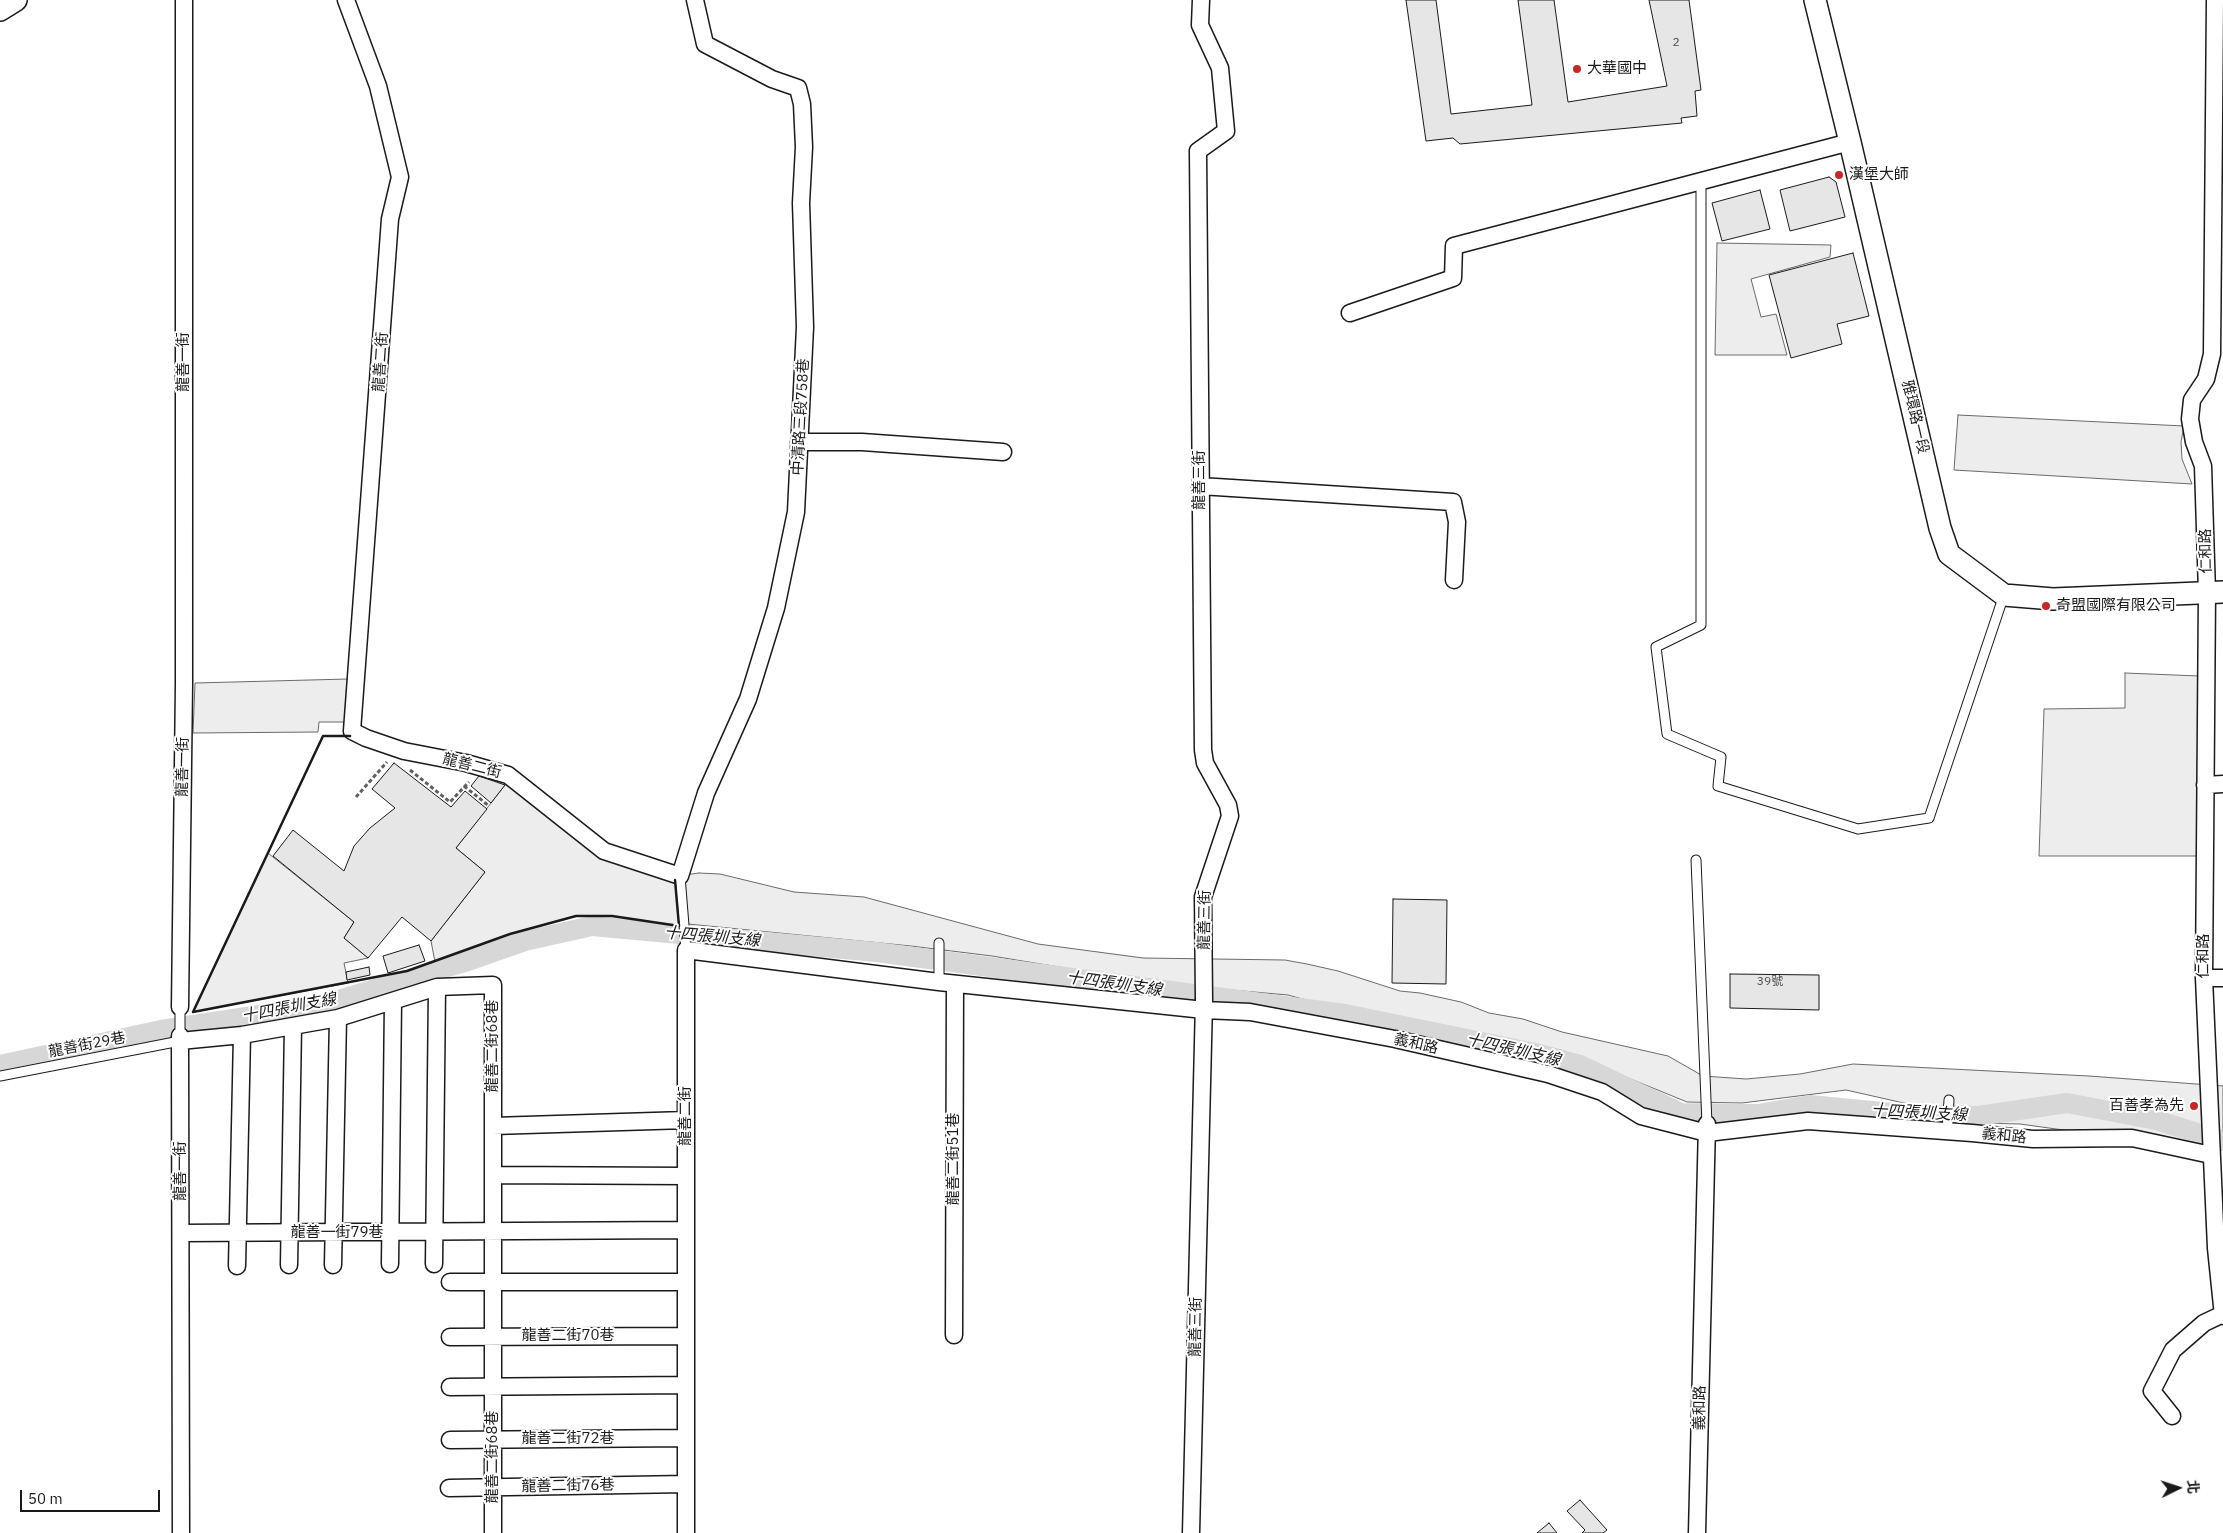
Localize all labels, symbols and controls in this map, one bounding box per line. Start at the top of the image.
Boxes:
house number: 2 [1672,36,1680,50]
place label: 大華國中 [1587,60,1647,78]
marker: 大華國中 [1571,63,1583,75]
place label: 漢堡大師 [1849,166,1909,184]
marker: 漢堡大師 [1833,169,1845,181]
street label: 龍善二街 [370,331,392,393]
street label: 龍善一街 [175,332,193,392]
street label: 中清路三段758巷 [789,358,813,476]
street label: 雅環路一段 [1898,378,1932,456]
street label: 龍善三街 [1191,450,1209,510]
street label: 仁和路 [2197,528,2215,574]
place label: 奇盟國際有限公司 [2056,597,2176,615]
marker: 奇盟國際有限公司 [2040,600,2052,612]
street label: 龍善一街 [173,737,193,797]
street label: 龍善二街 [441,750,503,782]
street label: 龍善三街 [1195,890,1215,950]
water label: 十四張圳支線 [663,923,761,951]
street label: 仁和路 [2195,934,2213,978]
water label: 十四張圳支線 [1065,968,1163,1000]
house number: 39號 [1757,975,1783,989]
water label: 十四張圳支線 [240,989,338,1027]
street label: 龍善二街68巷 [484,1000,502,1092]
street label: 龍善街29巷 [47,1029,127,1061]
street label: 義和路 [1392,1030,1440,1058]
water label: 十四張圳支線 [1464,1030,1562,1070]
street label: 龍善二街 [677,1086,695,1146]
place label: 百善孝為先 [2109,1097,2184,1115]
marker: 百善孝為先 [2188,1100,2200,1112]
water label: 十四張圳支線 [1871,1101,1967,1125]
street label: 龍善二街51巷 [945,1113,963,1205]
street label: 義和路 [1981,1125,2027,1147]
street label: 龍善一街 [172,1141,190,1201]
street label: 龍善一街79巷 [291,1224,383,1242]
street label: 龍善三街 [1186,1297,1206,1357]
street label: 龍善二街70巷 [522,1327,614,1345]
street label: 義和路 [1691,1385,1709,1431]
street label: 龍善二街68巷 [484,1411,502,1503]
street label: 龍善二街72巷 [522,1430,614,1448]
north arrow [2153,1463,2203,1513]
street label: 龍善二街76巷 [521,1476,615,1496]
text: 北 [2183,1479,2202,1495]
scale bar [22,1480,162,1512]
text: 50 m [28,1489,63,1508]

